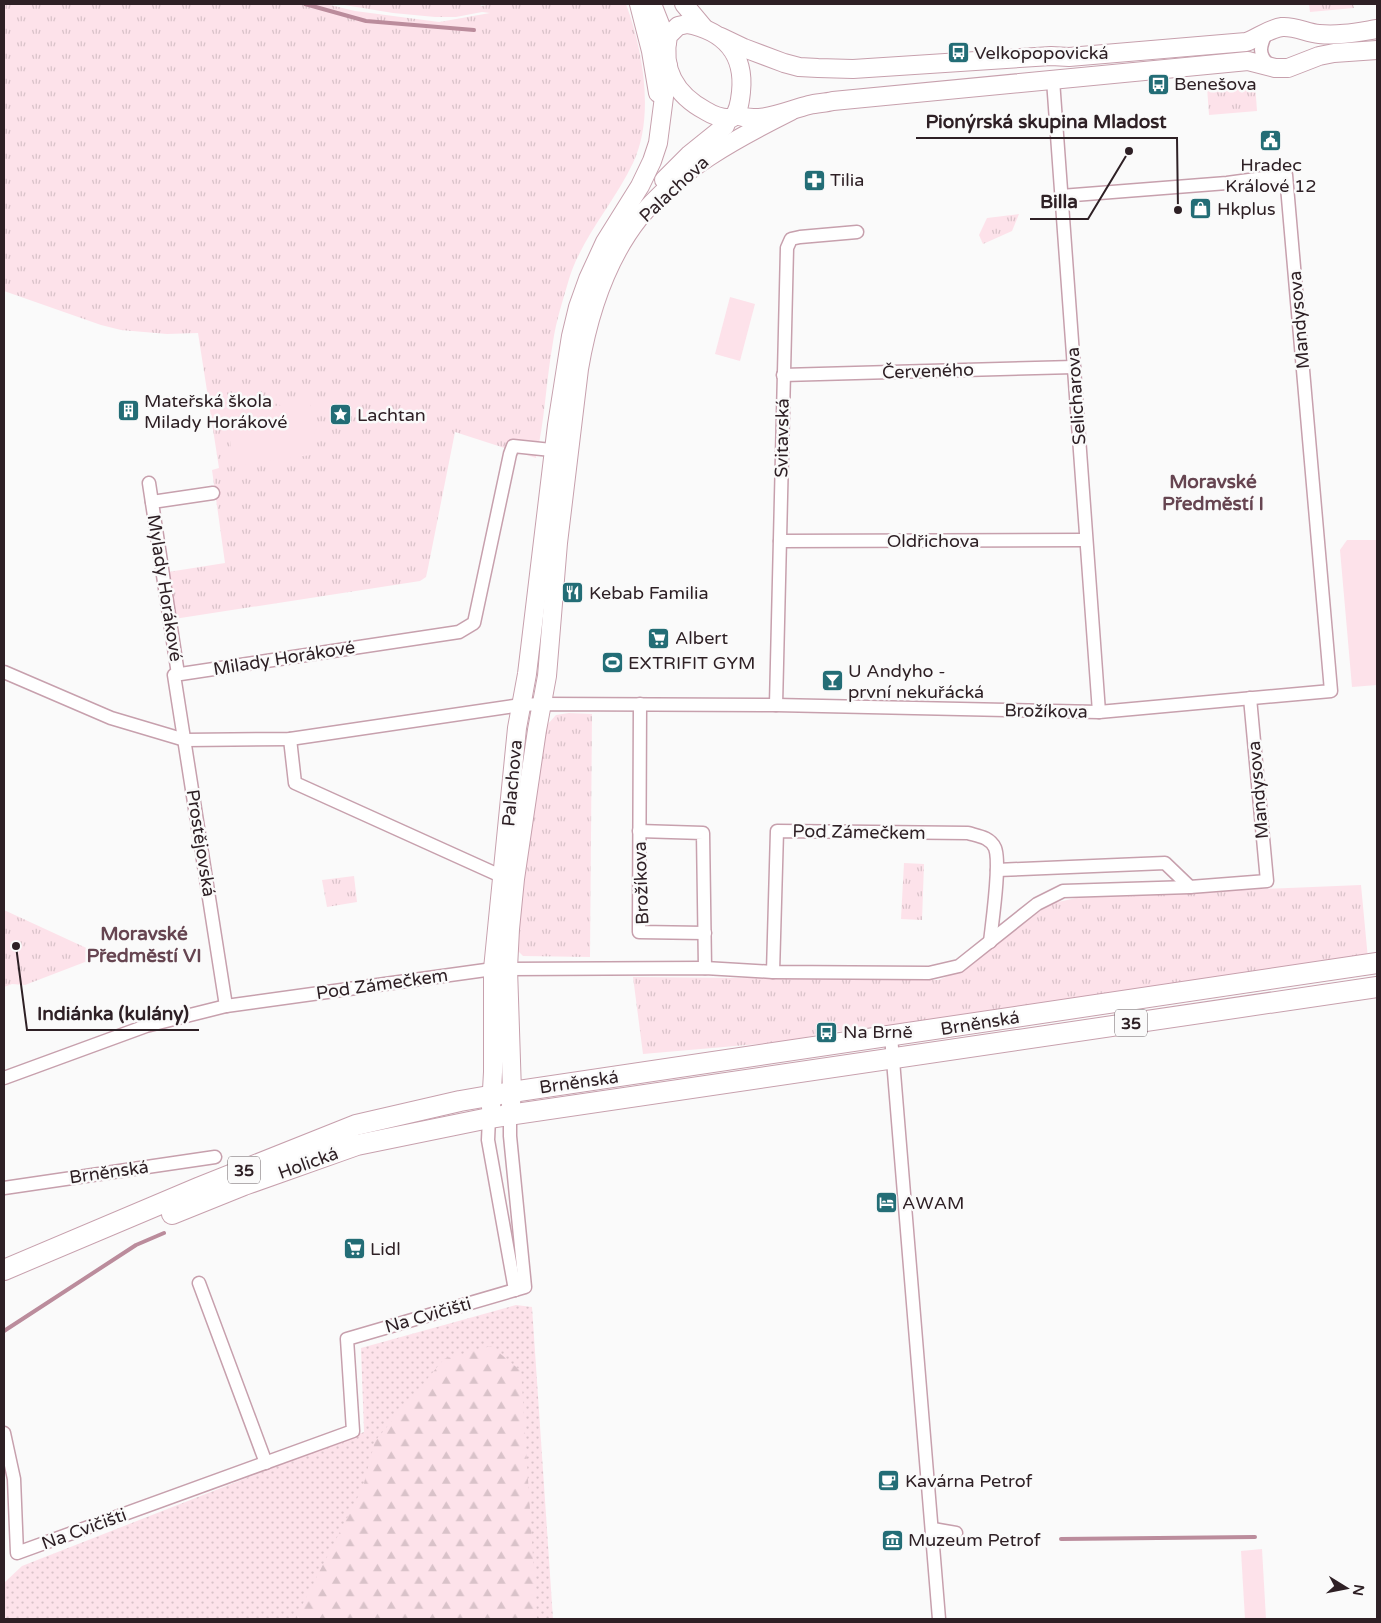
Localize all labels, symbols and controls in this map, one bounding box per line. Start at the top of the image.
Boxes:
bus stop icon: Velkopopovická [946,41,970,65]
place label: Velkopopovická [974,42,1109,64]
bus stop icon: Benešova [1146,72,1170,96]
place label: Benešova [1174,73,1257,95]
callout: Pionýrská skupina Mladost [916,104,1177,138]
text: Pionýrská skupina Mladost [925,111,1167,134]
public building icon: Hradec Králové 12 [1259,128,1283,152]
street label: Palachova [635,151,713,227]
place label: Hradec Králové 12 [1225,154,1317,197]
pharmacy icon: Tilia [802,168,826,192]
place label: Tilia [830,169,864,191]
callout: Billa [1030,185,1088,219]
text: Billa [1040,191,1078,213]
shop icon: Hkplus [1189,197,1213,221]
place label: Hkplus [1217,198,1276,220]
street label: Mandysova [1284,270,1314,370]
street label: Selicharova [1062,346,1090,446]
street label: Červeného [882,358,974,384]
place label: Mateřská škola Milady Horákové [144,390,287,433]
street label: Svitavská [770,398,794,478]
building icon: Mateřská škola Milady Horákové [116,399,140,423]
place icon: Lachtan [329,403,353,427]
place label: Lachtan [357,404,426,426]
district label: Moravské Předměstí I [1162,471,1264,515]
street label: Mylady Horákové [143,513,187,663]
street label: Oldřichova [887,530,979,552]
restaurant icon: Kebab Familia [561,581,585,605]
place label: Kebab Familia [589,582,709,604]
supermarket icon: Albert [647,626,671,650]
place label: Albert [675,627,728,649]
street label: Milady Horákové [211,636,357,680]
sports icon: EXTRIFIT GYM [600,651,624,675]
place label: EXTRIFIT GYM [628,652,755,674]
place label: U Andyho - první nekuřácká [848,660,984,703]
bar icon: U Andyho - první nekuřácká [820,669,844,693]
street label: Brožíkova [1004,699,1088,723]
street label: Palachova [497,739,527,827]
street label: Mandysova [1243,740,1273,840]
street label: Prostějovská [182,788,220,898]
street label: Pod Zámečkem [792,820,926,844]
street label: Brožíkova [629,841,653,925]
district label: Moravské Předměstí VI [86,923,202,967]
street label: Pod Zámečkem [315,964,449,1004]
callout: Indiánka (kulány) [27,996,199,1030]
text: Indiánka (kulány) [37,1003,189,1026]
street label: Brněnská [939,1006,1021,1040]
road number: 35 [1115,1010,1147,1036]
bus stop icon: Na Brně [815,1020,839,1044]
place label: Na Brně [843,1021,913,1043]
street label: Brněnská [538,1066,620,1098]
street label: Holická [275,1142,341,1184]
street label: Brněnská [68,1156,150,1188]
road number: 35 [228,1156,260,1184]
hotel icon: AWAM [874,1191,898,1215]
place label: AWAM [902,1192,964,1214]
supermarket icon: Lidl [342,1237,366,1261]
place label: Lidl [370,1238,401,1260]
street label: Na Cvičišti [382,1292,474,1338]
cafe icon: Kavárna Petrof [877,1469,901,1493]
place label: Kavárna Petrof [905,1470,1033,1492]
street label: Na Cvičišti [38,1503,130,1555]
museum icon: Muzeum Petrof [880,1528,904,1552]
place label: Muzeum Petrof [908,1529,1041,1551]
north arrow [1321,1563,1371,1613]
text: N [1349,1583,1368,1597]

